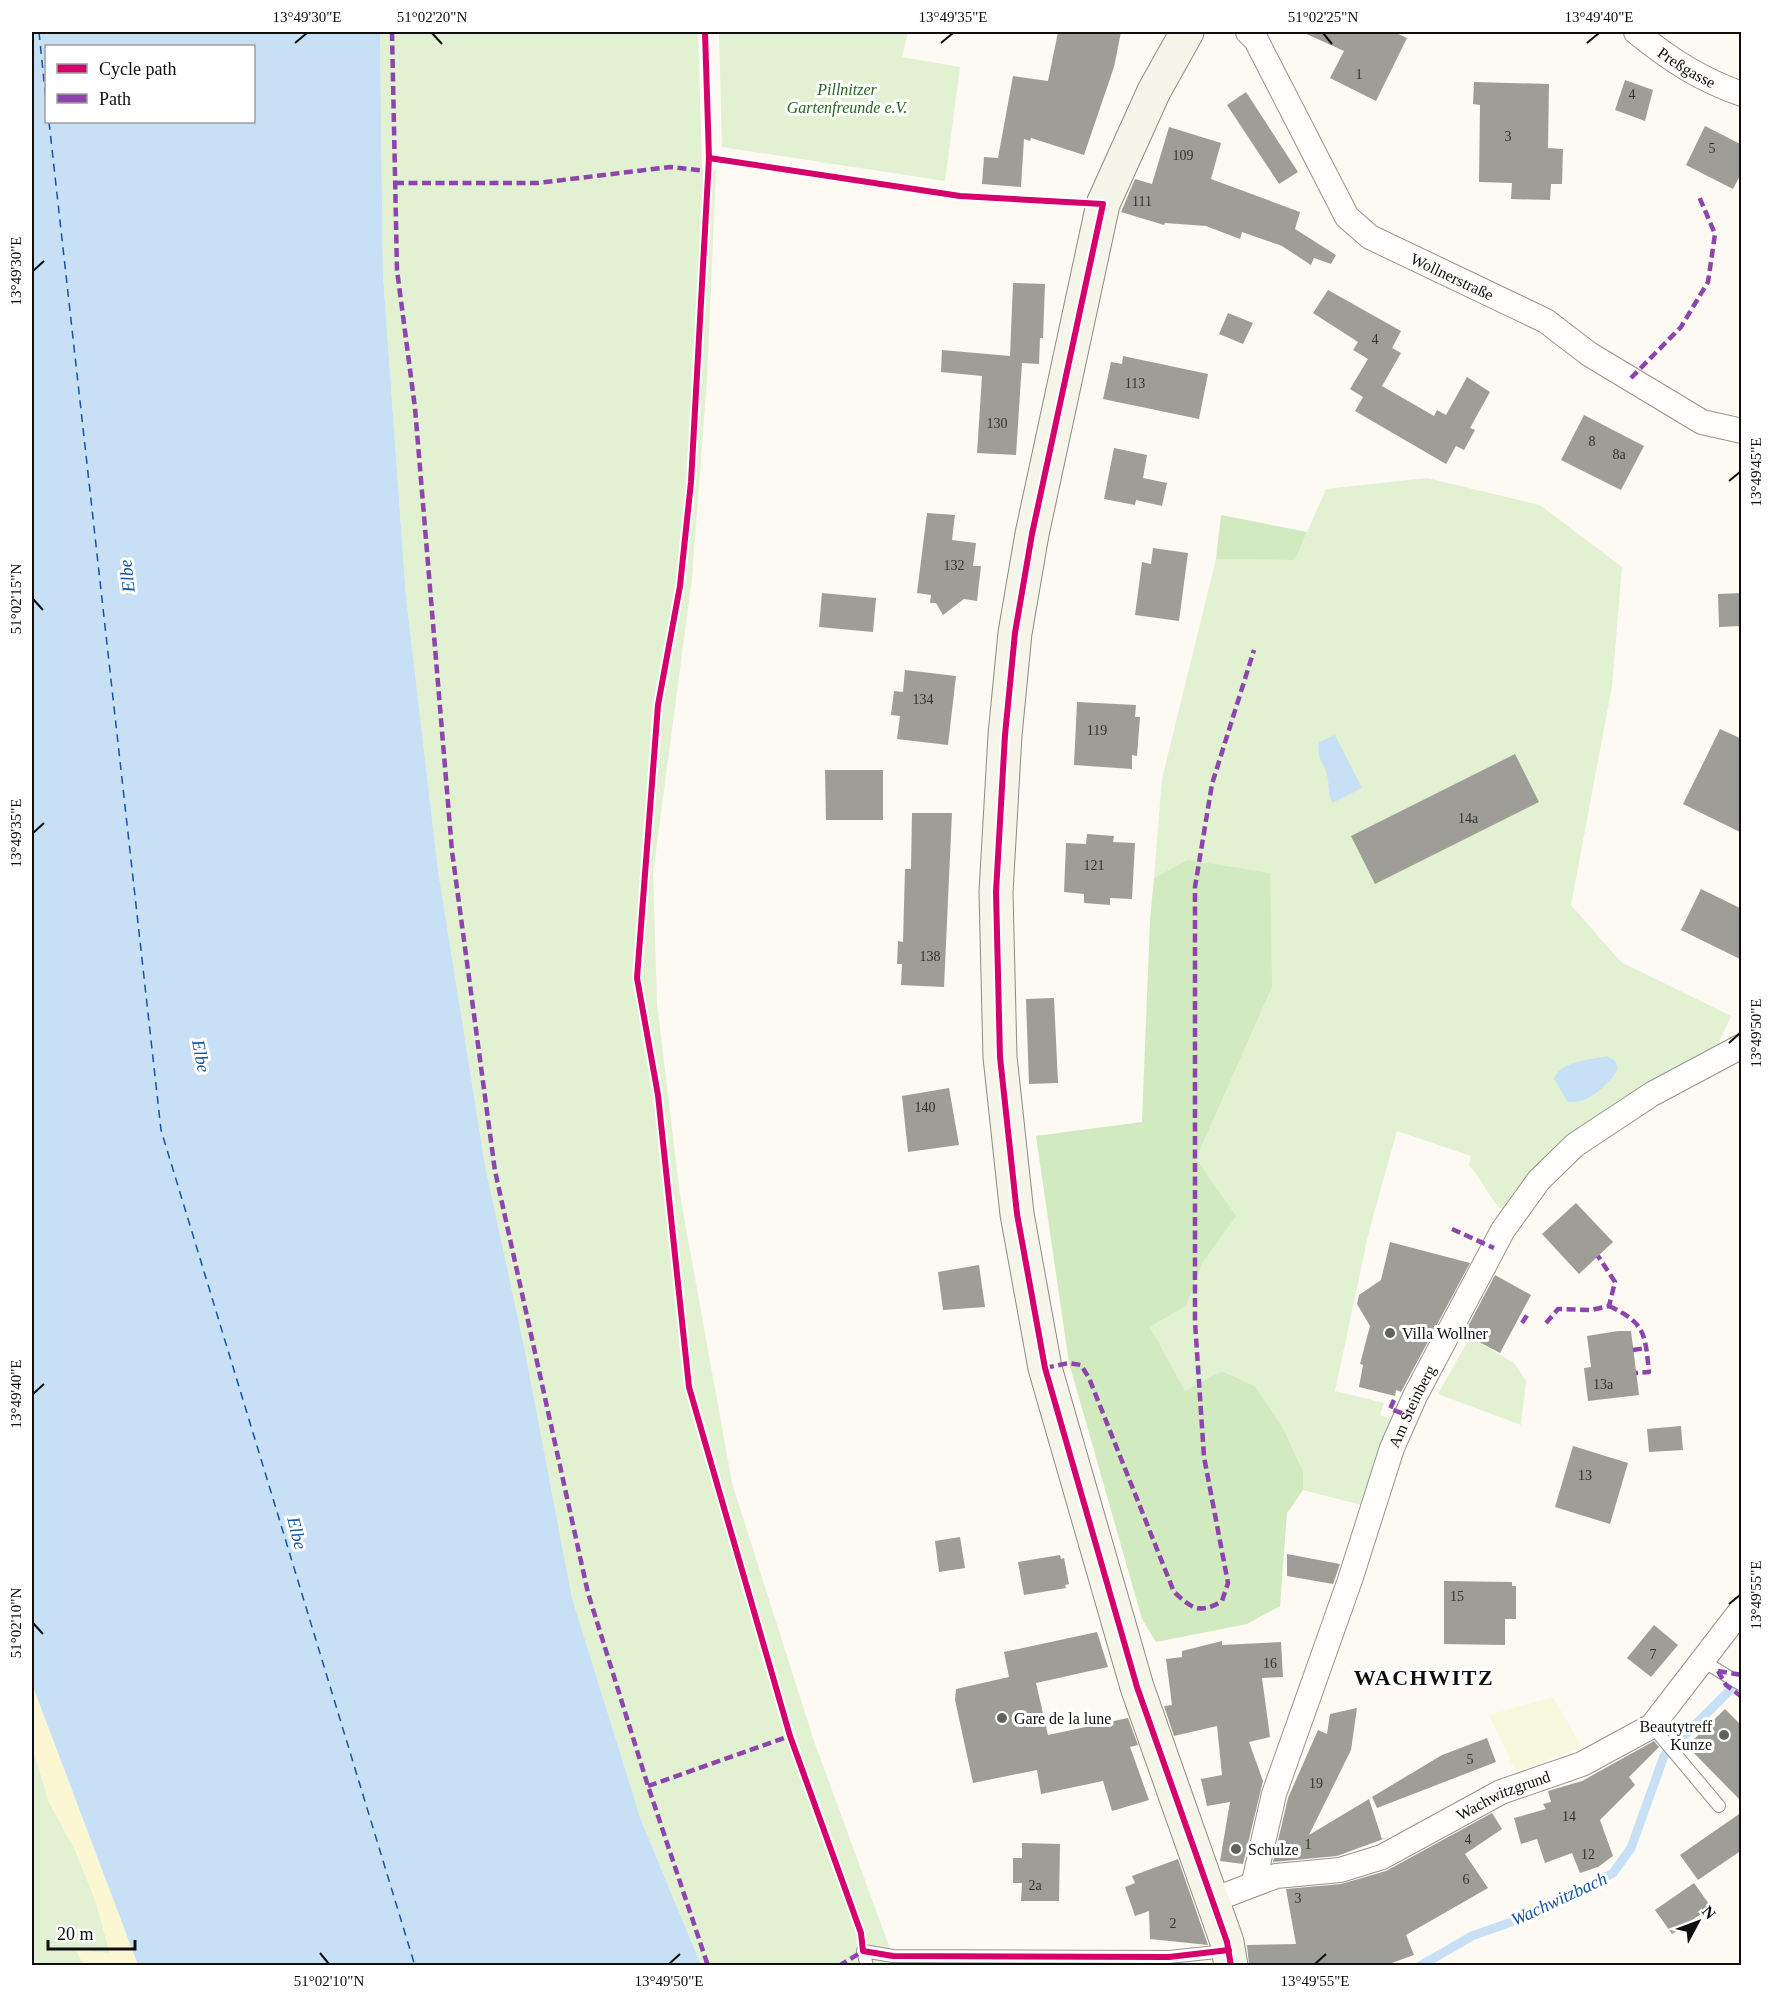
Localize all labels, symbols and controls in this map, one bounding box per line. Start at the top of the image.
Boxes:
text: 13°49'30"E [273,9,342,25]
text: 51°02'20"N [397,9,467,25]
text: 13°49'35"E [919,9,988,25]
text: 51°02'25"N [1288,9,1358,25]
text: 13°49'40"E [1565,9,1634,25]
street label: Preßgasse [1655,43,1718,91]
legend [45,45,255,123]
text: Cycle path [99,59,176,79]
house number: 1 [1356,67,1363,82]
park label: Pillnitzer Gartenfreunde e.V. [787,81,908,117]
house number: 4 [1629,87,1636,102]
text: Path [99,89,131,109]
house number: 3 [1505,129,1512,144]
house number: 5 [1709,141,1716,156]
house number: 109 [1173,148,1194,163]
house number: 111 [1132,194,1152,209]
text: 13°49'30"E [8,237,24,306]
street label: Wollnerstraße [1408,249,1496,303]
house number: 4 [1372,332,1379,347]
house number: 113 [1125,376,1145,391]
house number: 130 [987,416,1008,431]
house number: 8 [1589,434,1596,449]
text: 13°49'45"E [1748,438,1764,507]
house number: 8a [1612,447,1626,462]
house number: 132 [944,558,965,573]
water label: Elbe [115,559,139,594]
text: 51°02'15"N [8,564,24,634]
house number: 134 [913,692,934,707]
house number: 119 [1087,723,1107,738]
text: 13°49'35"E [8,799,24,868]
house number: 14a [1458,811,1479,826]
house number: 121 [1084,858,1105,873]
house number: 138 [920,949,941,964]
text: 13°49'50"E [1748,999,1764,1068]
water label: Elbe [188,1037,214,1074]
house number: 140 [915,1100,936,1115]
place label: Villa Wollner [1402,1325,1489,1342]
marker: Villa Wollner [1383,1326,1397,1340]
text: 13°49'40"E [8,1360,24,1429]
street label: Am Steinberg [1385,1362,1439,1450]
house number: 13a [1593,1377,1614,1392]
house number: 13 [1578,1468,1592,1483]
water label: Elbe [283,1514,311,1551]
text: 13°49'55"E [1748,1561,1764,1630]
text: 51°02'10"N [8,1588,24,1658]
house number: 15 [1450,1589,1464,1604]
house number: 7 [1650,1647,1657,1662]
house number: 16 [1263,1656,1277,1671]
district label: WACHWITZ [1354,1665,1494,1690]
place label: Gare de la lune [1014,1710,1111,1727]
marker: Gare de la lune [995,1711,1009,1725]
place label: Beautytreff Kunze [1639,1718,1713,1753]
marker: Beautytreff Kunze [1717,1728,1731,1742]
house number: 5 [1467,1752,1474,1767]
street label: Wachwitzgrund [1453,1767,1552,1823]
house number: 19 [1309,1776,1323,1791]
house number: 14 [1562,1809,1576,1824]
house number: 4 [1465,1832,1472,1847]
house number: 1 [1305,1837,1312,1852]
place label: Schulze [1248,1841,1299,1858]
marker: Schulze [1229,1842,1243,1856]
house number: 12 [1581,1847,1595,1862]
water label: Wachwitzbach [1508,1868,1610,1930]
house number: 6 [1463,1872,1470,1887]
house number: 2a [1028,1878,1042,1893]
house number: 3 [1295,1891,1302,1906]
north arrow [1668,1892,1728,1952]
text: N [1699,1903,1719,1923]
scale bar [48,1913,135,1951]
house number: 2 [1170,1916,1177,1931]
text: 20 m [57,1924,94,1944]
text: 51°02'10"N [294,1973,364,1989]
text: 13°49'50"E [635,1973,704,1989]
text: 13°49'55"E [1281,1973,1350,1989]

